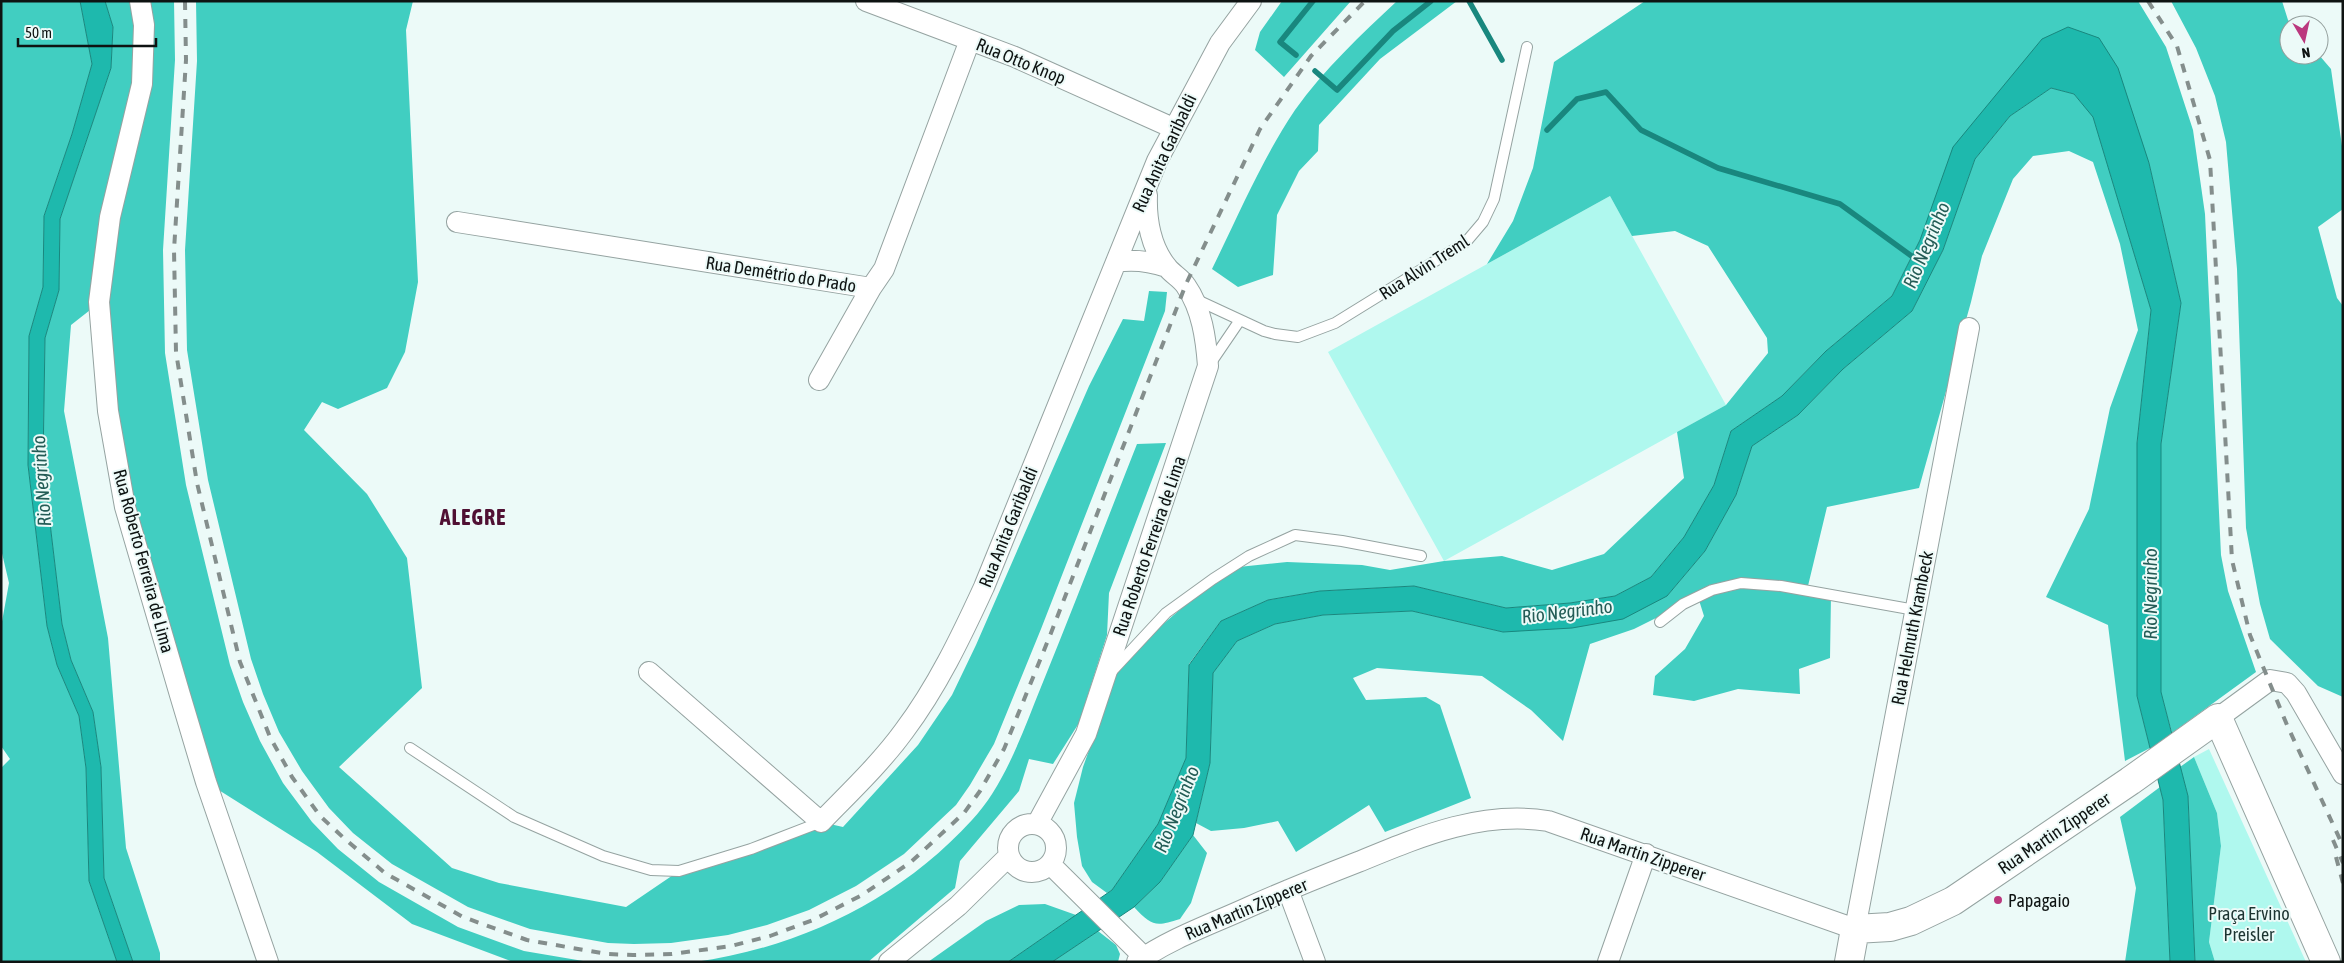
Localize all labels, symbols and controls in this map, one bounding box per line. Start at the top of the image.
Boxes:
scale bar [18,15,155,47]
north arrow [2279,15,2329,65]
text: 50 m [25,24,52,41]
street label: Rua Otto Knop [973,34,1069,88]
text: N [2301,44,2311,61]
street label: Rua Anita Garibaldi [1127,91,1201,215]
water label: Rio Negrinho [1898,199,1954,291]
street label: Rua Alvin Treml [1375,230,1473,304]
street label: Rua Demétrio do Prado [704,252,858,296]
water label: Rio Negrinho [27,435,55,527]
street label: Rua Roberto Ferreira de Lima [1108,453,1190,639]
street label: Rua Anita Garibaldi [974,464,1042,590]
street label: Rua Roberto Ferreira de Lima [109,467,179,655]
district label: ALEGRE [439,504,506,530]
water label: Rio Negrinho [2139,548,2161,640]
street label: Rua Helmuth Krambeck [1887,549,1937,707]
water label: Rio Negrinho [1520,595,1614,627]
water label: Rio Negrinho [1149,763,1203,855]
street label: Rua Martin Zipperer [1994,787,2115,878]
street label: Rua Martin Zipperer [1578,823,1709,885]
street label: Rua Martin Zipperer [1182,873,1311,944]
place label: Papagaio [2008,890,2070,911]
marker: Papagaio [1992,894,2004,906]
park label: Praça Ervino Preisler [2208,903,2290,945]

